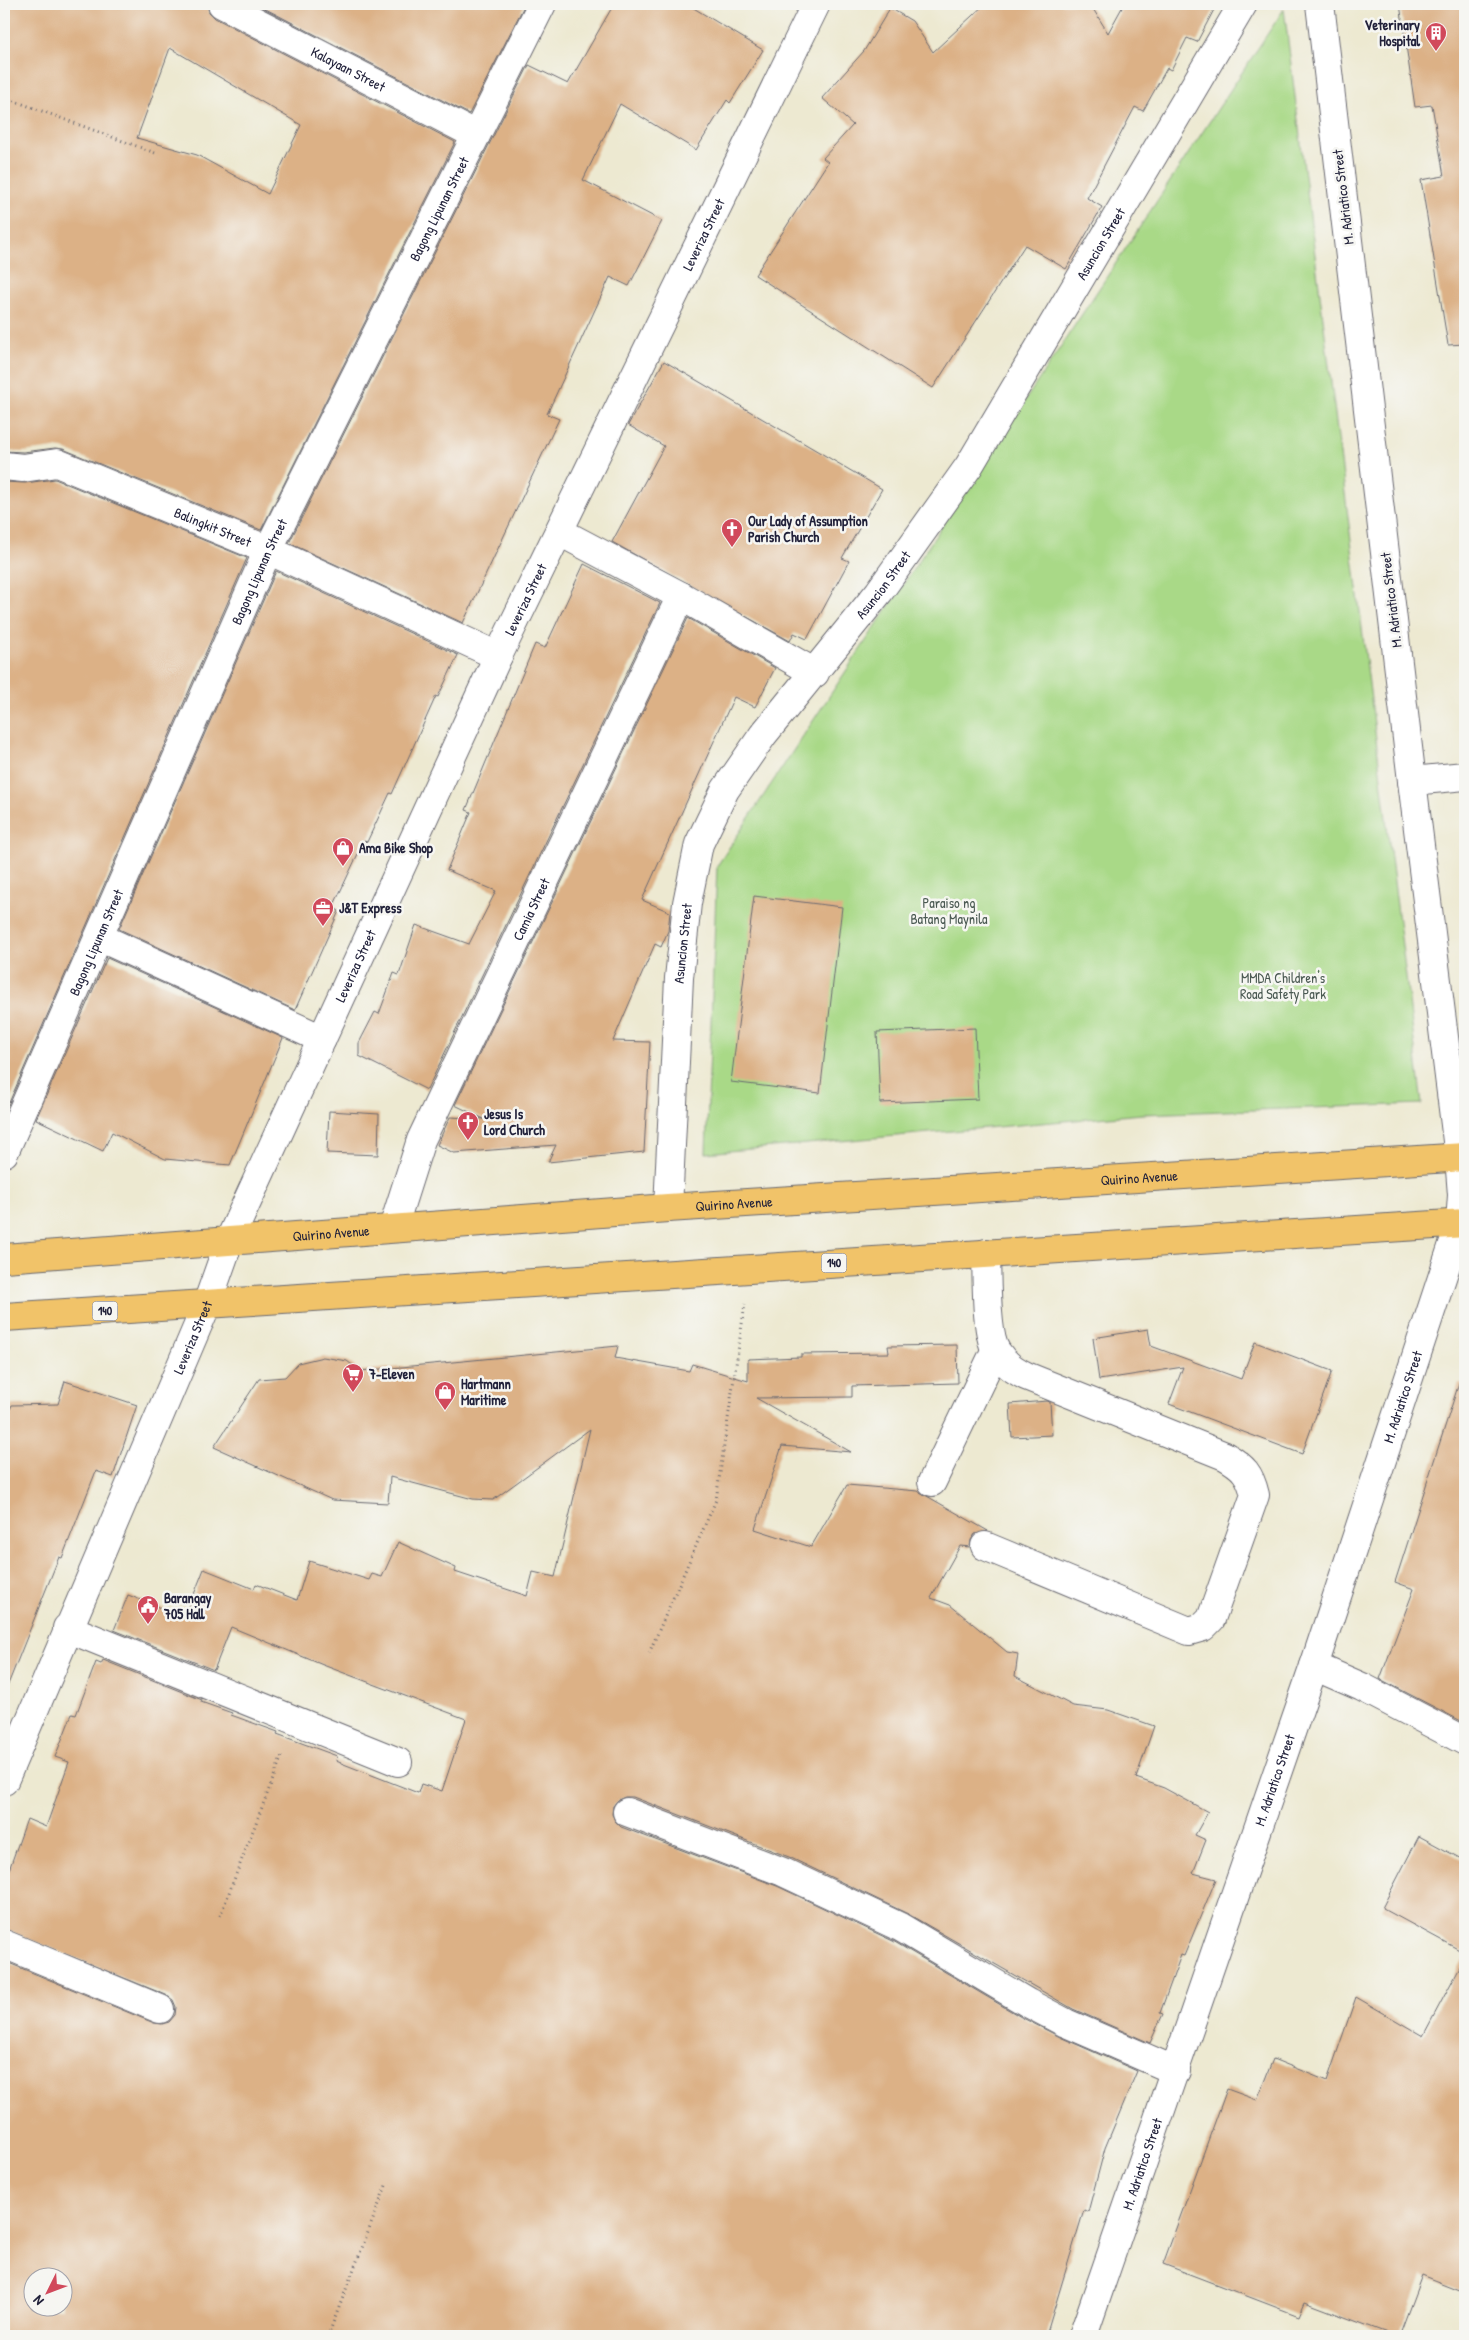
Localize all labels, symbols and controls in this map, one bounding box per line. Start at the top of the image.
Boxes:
place label: Veterinary Hospital [1365,15,1420,52]
building icon: Veterinary Hospital [1424,21,1448,52]
street label: Kalayaan Street [308,42,389,96]
street label: M. Adriatico Street [1327,148,1358,246]
street label: Bagong Lipunan Street [405,153,473,264]
street label: Leveriza Street [678,195,729,273]
street label: Asuncion Street [1072,204,1129,283]
street label: Balingkit Street [172,502,255,551]
place label: Our Lady of Assumption Parish Church [748,511,868,546]
street label: Bagong Lipunan Street [227,515,291,627]
church icon: Our Lady of Assumption Parish Church [720,517,744,548]
street label: Asuncion Street [851,547,915,623]
street label: M. Adriatico Street [1375,551,1406,649]
street label: Leveriza Street [500,560,551,638]
shop icon: Ama Bike Shop [331,836,355,867]
place label: Ama Bike Shop [359,838,434,859]
street label: Camia Street [508,875,554,944]
street label: Bagong Lipunan Street [64,886,127,998]
park label: Paraiso ng Batang Maynila [910,893,988,929]
office icon: J&T Express [311,896,335,927]
place label: J&T Express [339,898,402,919]
street label: Asuncion Street [669,902,696,984]
street label: Leveriza Street [330,926,380,1005]
park label: MMDA Children's Road Safety Park [1240,968,1326,1004]
place label: Jesus Is Lord Church [484,1104,545,1139]
church icon: Jesus Is Lord Church [456,1110,480,1141]
street label: Quirino Avenue [1100,1165,1179,1189]
street label: Quirino Avenue [695,1191,774,1215]
street label: Quirino Avenue [292,1220,371,1245]
road number: 140 [822,1254,846,1272]
street label: Leveriza Street [168,1298,216,1377]
road number: 140 [92,1302,118,1320]
street label: M. Adriatico Street [1378,1348,1426,1445]
supermarket icon: 7-Eleven [341,1362,365,1393]
place label: 7-Eleven [368,1364,415,1383]
place label: Hartmann Maritime [461,1374,511,1409]
shop icon: Hartmann Maritime [433,1380,457,1411]
place label: Barangay 705 Hall [163,1588,212,1623]
public building icon: Barangay 705 Hall [136,1594,160,1625]
street label: M. Adriatico Street [1250,1731,1299,1828]
street label: M. Adriatico Street [1117,2115,1167,2212]
north arrow [22,2268,72,2318]
text: N [28,2292,48,2310]

